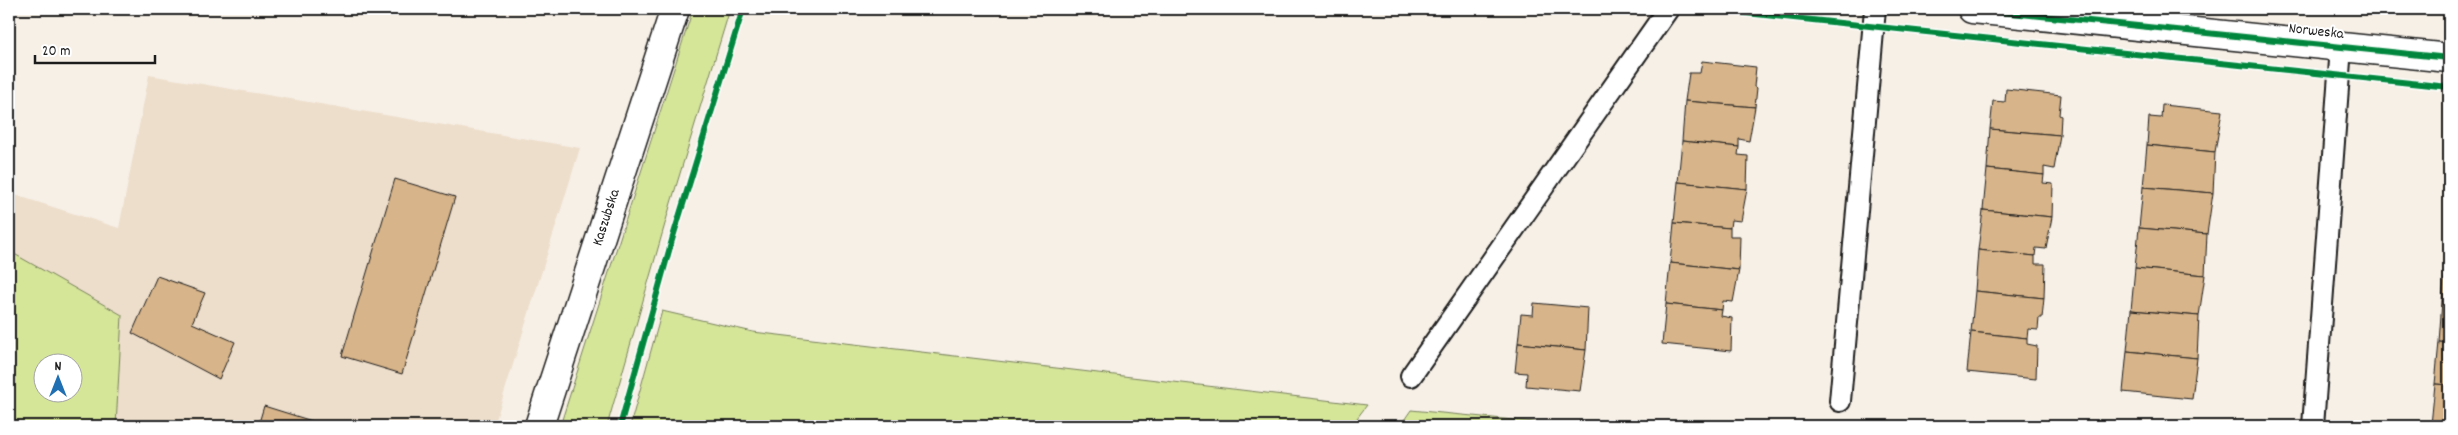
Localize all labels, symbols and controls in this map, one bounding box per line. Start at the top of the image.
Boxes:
street label: Norweska [2287,18,2346,46]
scale bar [35,32,155,64]
text: 20 m [42,41,70,63]
street label: Kaszubska [587,186,627,249]
north arrow [32,352,82,402]
text: N [55,357,62,377]

